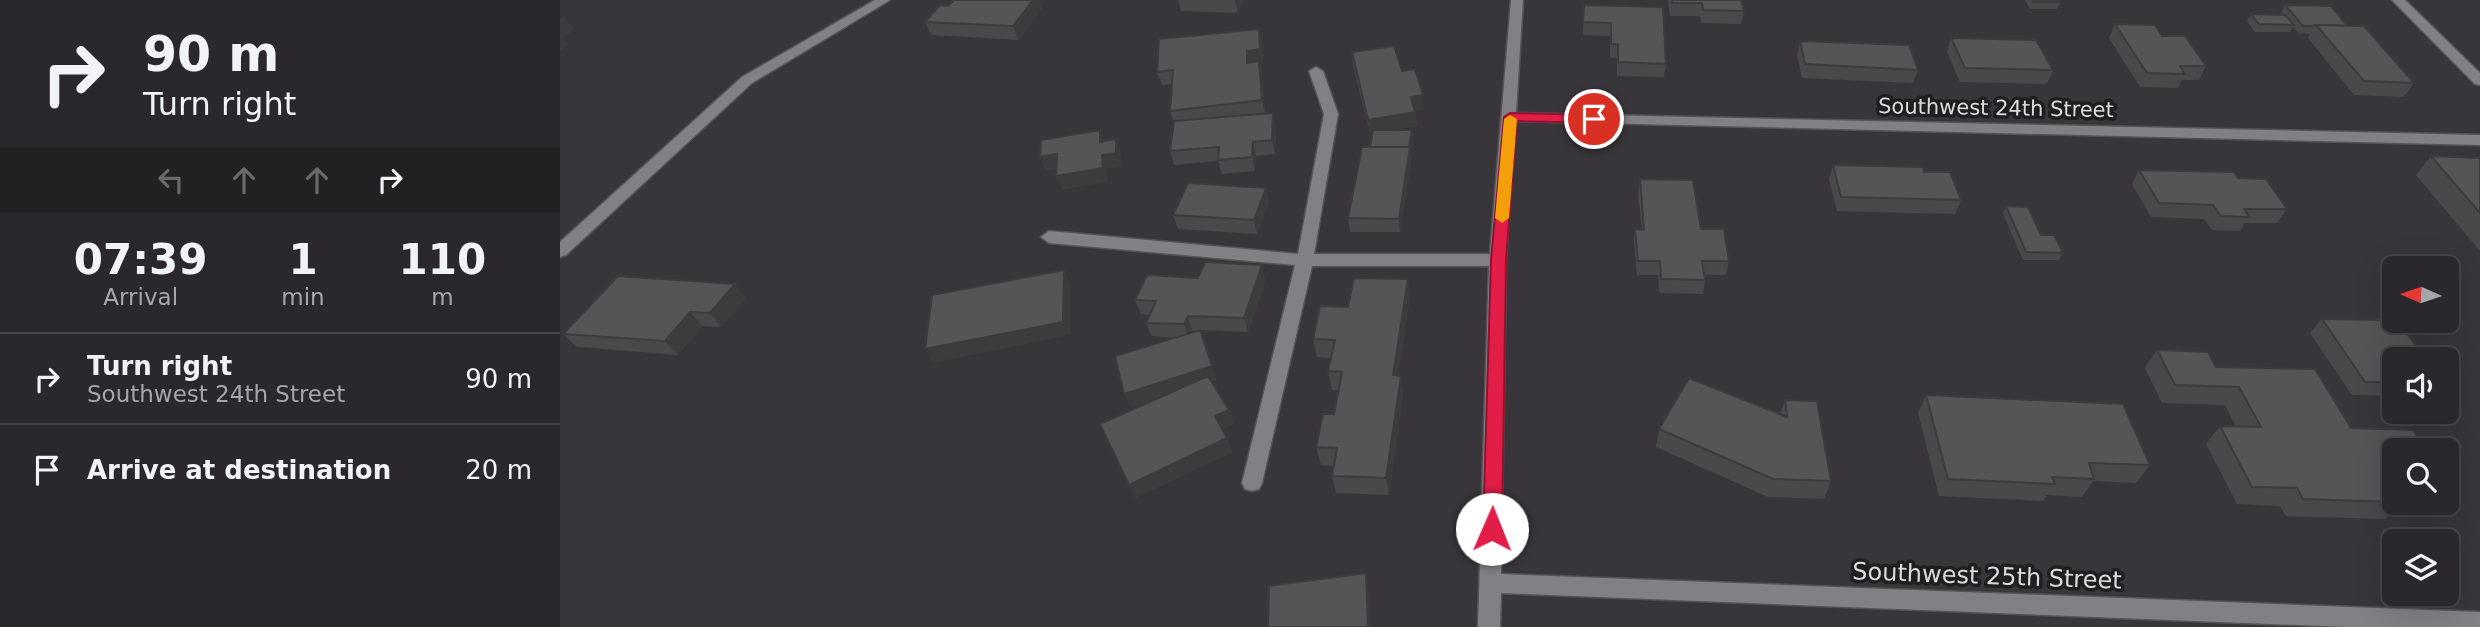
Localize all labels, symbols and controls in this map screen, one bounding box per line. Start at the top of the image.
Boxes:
text: 90 m [143,26,279,83]
icon: right [28,28,119,119]
text: Turn right [143,85,296,123]
pin [1564,89,1624,149]
street label: Southwest 24th Street [1878,94,2114,122]
icon: arrive [1575,100,1613,138]
icon: left [152,161,190,199]
icon: ahead [225,161,263,199]
icon: ahead [298,161,336,199]
icon: right [371,161,409,199]
text: 07:39 [74,235,208,284]
text: 1 [288,235,318,284]
text: 110 [399,235,486,284]
north arrow [2382,256,2459,332]
map controls [2382,256,2459,606]
text: Arrival [103,284,178,310]
text: min [281,284,325,310]
text: m [431,284,454,310]
button: sound [2382,347,2459,424]
text: Turn right [87,351,232,381]
icon: right [28,360,66,398]
text: 90 m [465,364,532,394]
text: Southwest 24th Street [87,381,345,407]
button: search [2382,438,2459,515]
icon: arrive [28,451,66,489]
text: Arrive at destination [87,455,391,485]
text: 20 m [465,455,532,485]
position arrow [1455,492,1529,566]
button: layers [2382,529,2459,606]
street label: Southwest 25th Street [1852,557,2122,595]

